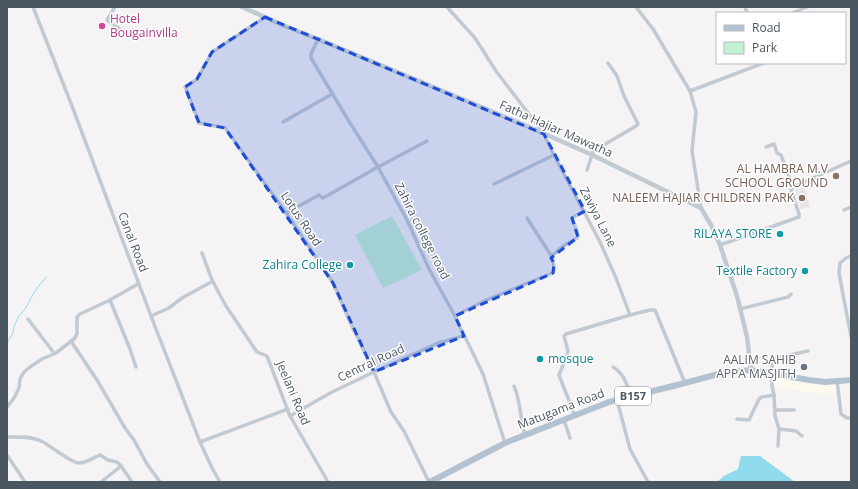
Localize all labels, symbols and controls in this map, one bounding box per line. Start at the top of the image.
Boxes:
place label: Hotel Bougainvilla [110,10,178,41]
legend [716,12,846,64]
text: Road [752,19,781,36]
marker: Hotel Bougainvilla [97,21,107,31]
text: Park [752,39,778,56]
street label: Fatha Hajiar Mawatha [497,96,616,161]
place label: AL HAMBRA M.V SCHOOL GROUND [725,160,829,191]
marker: AL HAMBRA M.V SCHOOL GROUND [831,171,841,181]
street label: Zahira college road [391,179,454,282]
street label: Zaviya Lane [576,184,621,250]
street label: Lotus Road [277,188,326,249]
place label: NALEEM HAJIAR CHILDREN PARK [612,189,795,206]
marker: NALEEM HAJIAR CHILDREN PARK [797,193,807,203]
street label: Canal Road [114,209,153,274]
place label: RILAYA STORE [693,225,772,242]
marker: RILAYA STORE [775,229,785,239]
place label: Zahira College [263,256,342,273]
marker: Zahira College [345,260,355,270]
place label: Textile Factory [716,262,798,279]
marker: Textile Factory [800,266,810,276]
street label: Central Road [334,340,407,386]
place label: mosque [548,350,594,367]
place label: AALIM SAHIB APPA MASJITH [716,351,796,382]
marker: mosque [535,354,545,364]
street label: Jeelani Road [272,357,315,428]
marker: AALIM SAHIB APPA MASJITH [799,362,809,372]
street label: Matugama Road [515,384,607,433]
road number: B157 [615,387,651,405]

